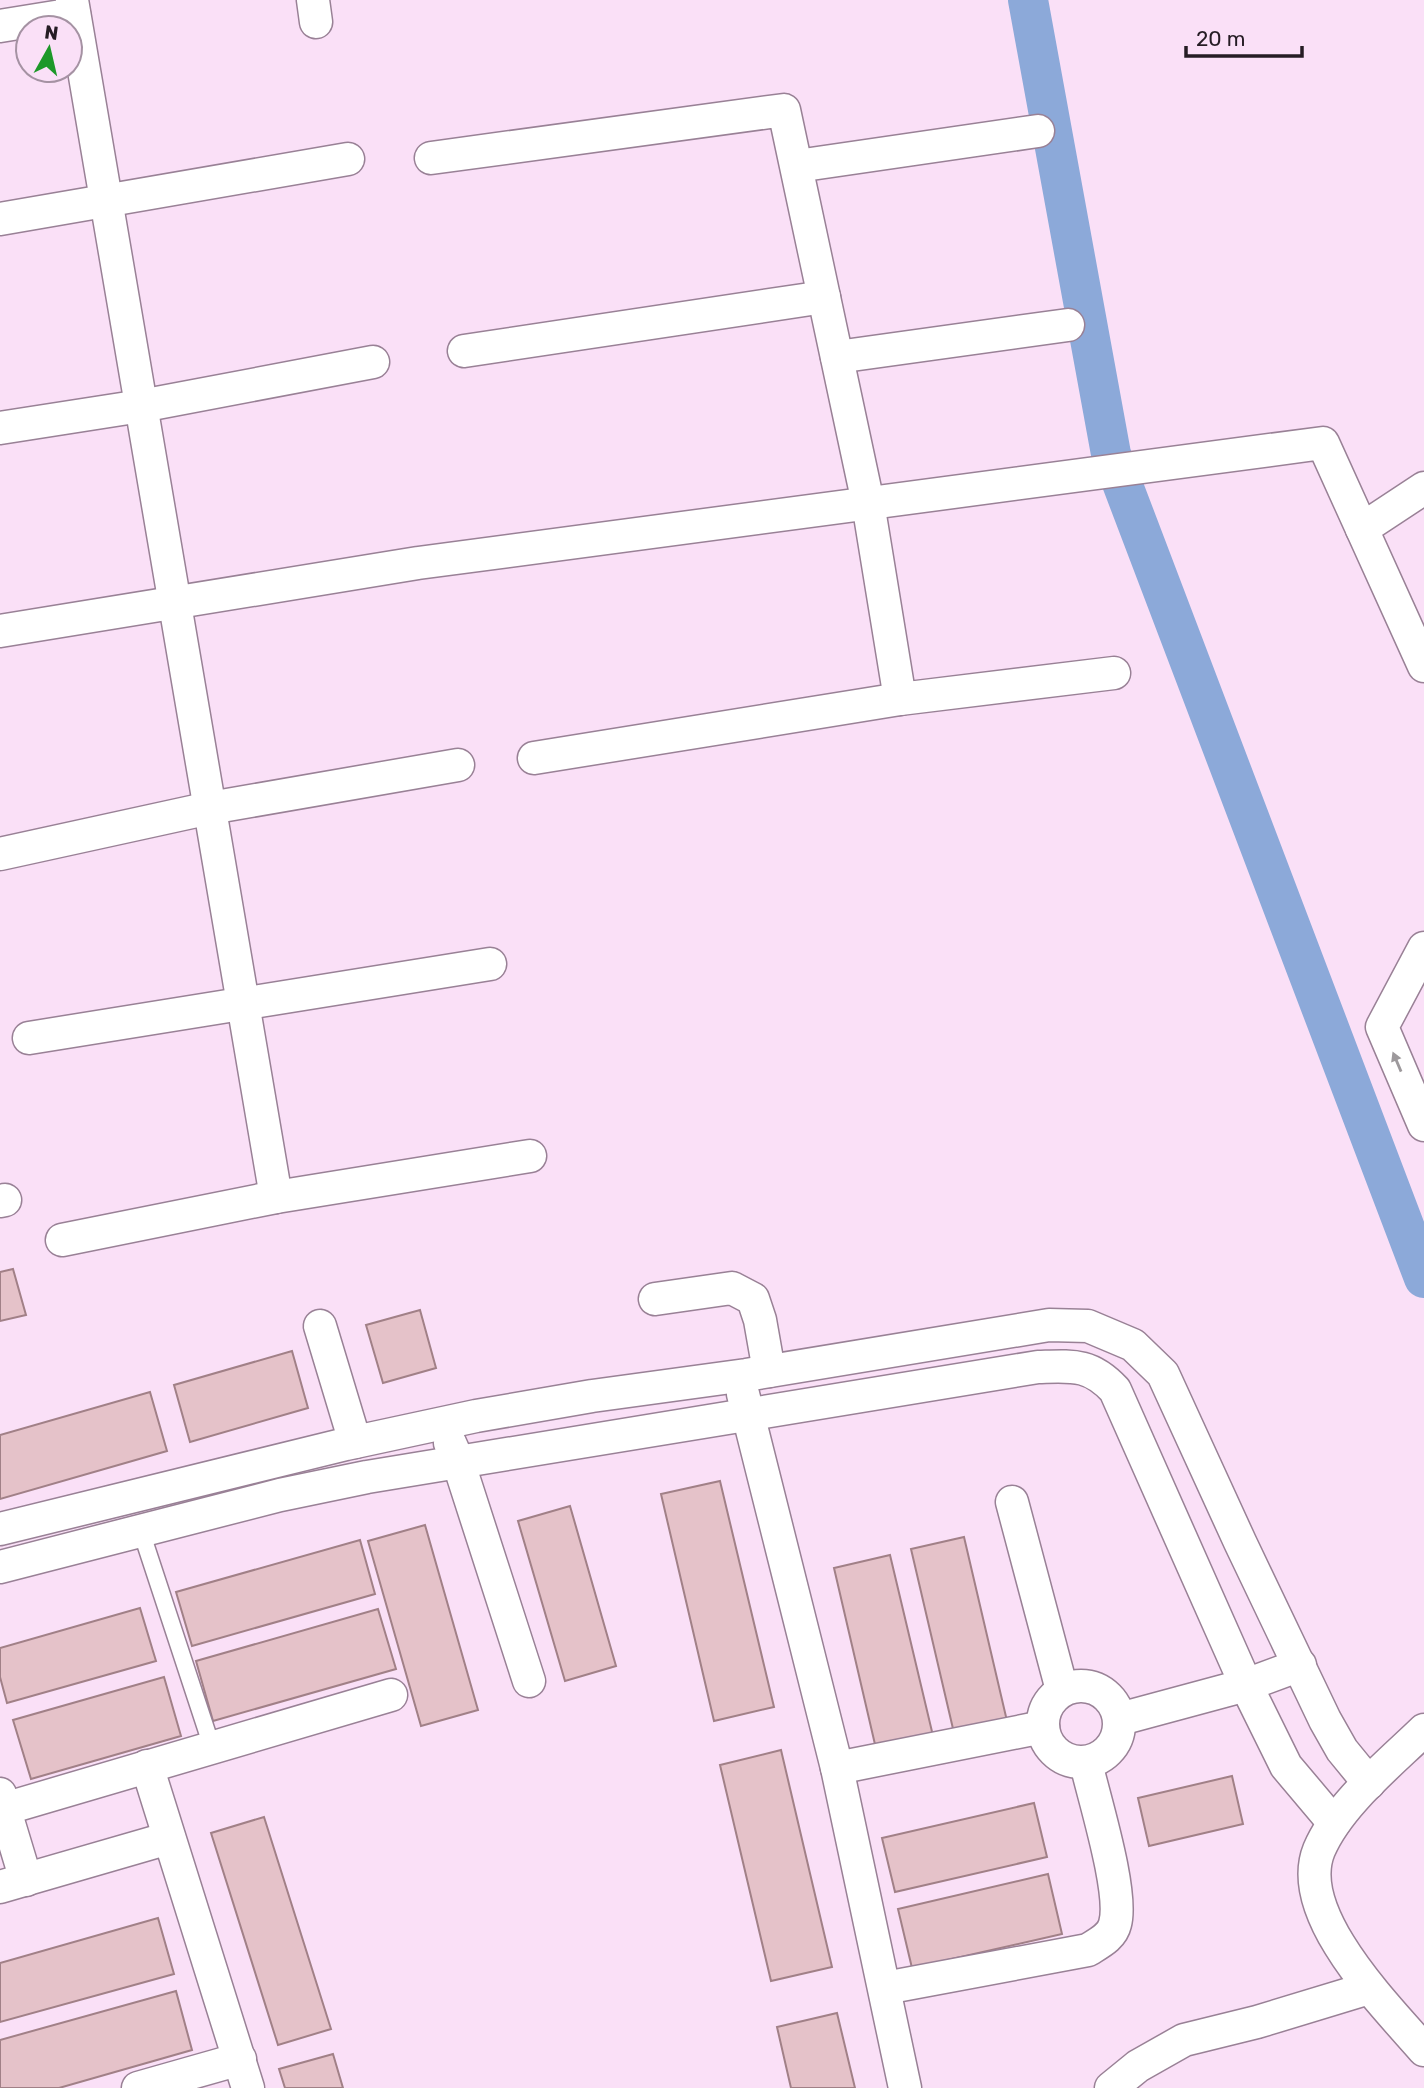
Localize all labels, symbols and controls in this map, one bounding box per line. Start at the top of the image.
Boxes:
north arrow [14,14,84,84]
scale bar [1186,14,1302,58]
text: N [43,20,60,45]
text: 20 m [1196,26,1245,51]
one-way arrow [1391,1052,1403,1072]

